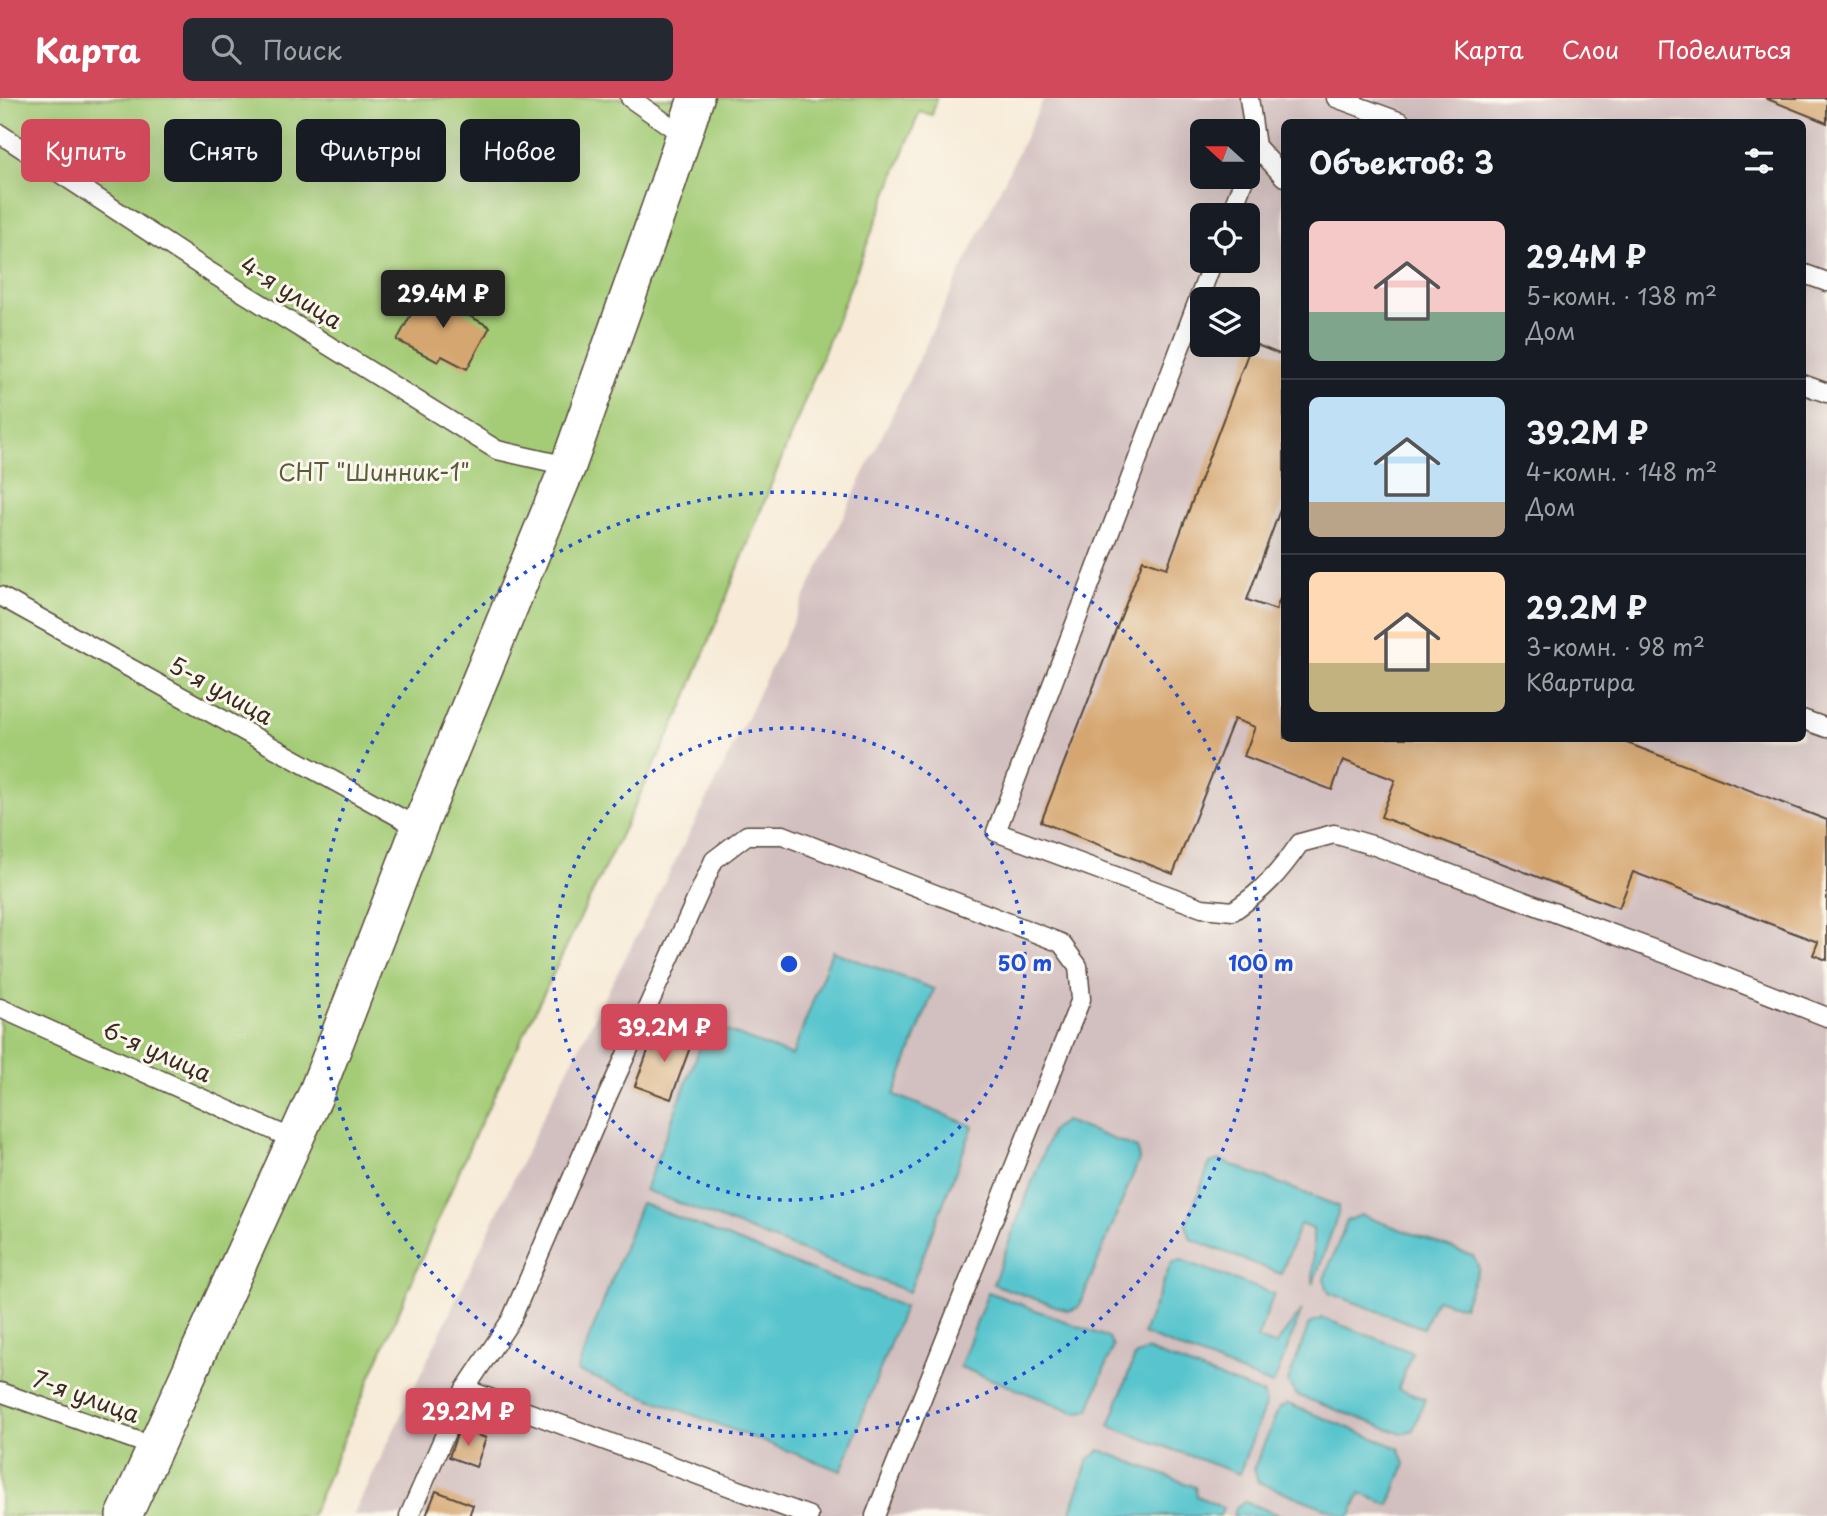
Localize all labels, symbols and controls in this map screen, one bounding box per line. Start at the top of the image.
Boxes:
search box [183,18,673,81]
text: Карта [35,24,141,74]
icon: search [207,30,245,68]
text: Поиск [263,30,342,69]
text: Карта [1453,31,1524,67]
text: Слои [1562,31,1619,67]
text: Поделиться [1657,31,1792,67]
chip: Купить [21,119,150,182]
chip: Снять [164,119,282,182]
chip: Фильтры [296,119,446,182]
chip: Новое [460,119,580,182]
north arrow [1190,119,1260,189]
map controls [1190,119,1260,357]
text: Объектов: 3 [1309,139,1494,184]
icon: filters [1740,142,1778,180]
button: locate [1190,203,1260,273]
text: 29.4M ₽ [1526,233,1646,278]
street label: 4-я улица [234,247,350,337]
icon: home [1365,249,1449,333]
pin: 29.4M ₽ [378,271,508,330]
text: 29.4M ₽ [397,275,489,310]
text: 5-комн. · 138 m² [1526,278,1717,313]
button: layers [1190,287,1260,357]
text: Дом [1526,313,1575,348]
text: 39.2M ₽ [1526,409,1648,454]
icon: home [1365,425,1449,509]
park label: СНТ "Шинник-1" [278,454,470,489]
text: 4-комн. · 148 m² [1526,454,1717,489]
text: Дом [1526,489,1575,524]
text: 29.2M ₽ [1526,584,1647,629]
icon: home [1365,600,1449,684]
text: 3-комн. · 98 m² [1526,629,1705,664]
street label: 5-я улица [163,647,281,733]
text: Квартира [1526,664,1634,699]
text: 50 m [998,946,1052,978]
text: 100 m [1228,946,1294,978]
centre of rings [777,952,801,976]
pin: 39.2M ₽ [599,1004,729,1064]
text: 39.2M ₽ [617,1009,711,1044]
street label: 6-я улица [98,1011,218,1090]
street label: 7-я улица [28,1360,145,1431]
pin: 29.2M ₽ [403,1388,533,1448]
text: 29.2M ₽ [422,1393,514,1428]

